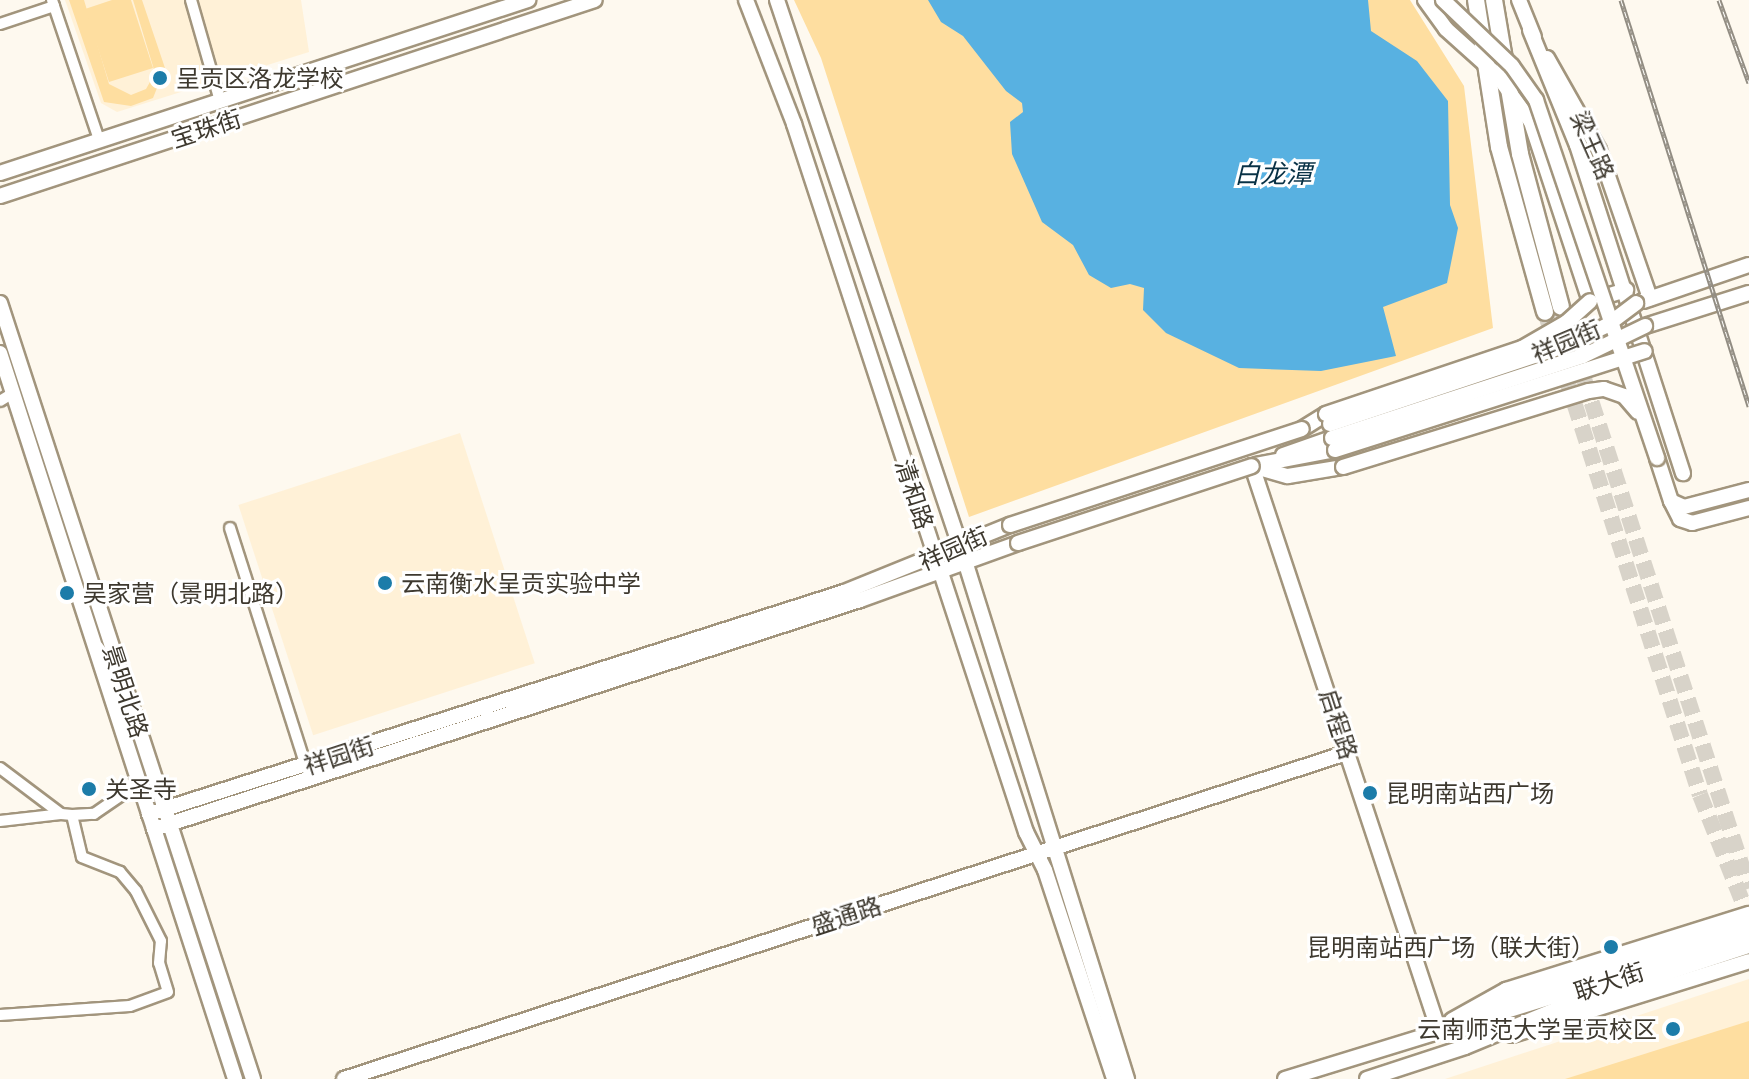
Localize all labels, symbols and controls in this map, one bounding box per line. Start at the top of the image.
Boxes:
place label: 呈贡区洛龙学校 [176,64,344,92]
marker: 呈贡区洛龙学校 [151,69,169,87]
street label: 宝珠街 [167,103,245,153]
street label: 梁王路 [1565,106,1621,184]
water label: 白龙潭 [1234,158,1312,190]
street label: 祥园街 [1527,314,1605,368]
street label: 清和路 [890,455,940,533]
street label: 祥园街 [914,520,992,576]
place label: 云南衡水呈贡实验中学 [401,569,641,597]
marker: 云南衡水呈贡实验中学 [376,574,394,592]
place label: 吴家营（景明北路） [83,579,299,607]
marker: 吴家营（景明北路） [58,584,76,602]
street label: 景明北路 [97,641,155,741]
street label: 启程路 [1314,685,1364,763]
street label: 祥园街 [300,730,378,780]
place label: 关圣寺 [105,775,177,803]
place label: 昆明南站西广场 [1386,779,1554,807]
marker: 关圣寺 [80,780,98,798]
marker: 昆明南站西广场 [1361,784,1379,802]
street label: 盛通路 [807,890,885,940]
place label: 昆明南站西广场（联大街） [1307,933,1595,961]
marker: 昆明南站西广场（联大街） [1602,938,1620,956]
street label: 联大街 [1570,956,1648,1006]
place label: 云南师范大学呈贡校区 [1417,1015,1657,1043]
marker: 云南师范大学呈贡校区 [1664,1020,1682,1038]

